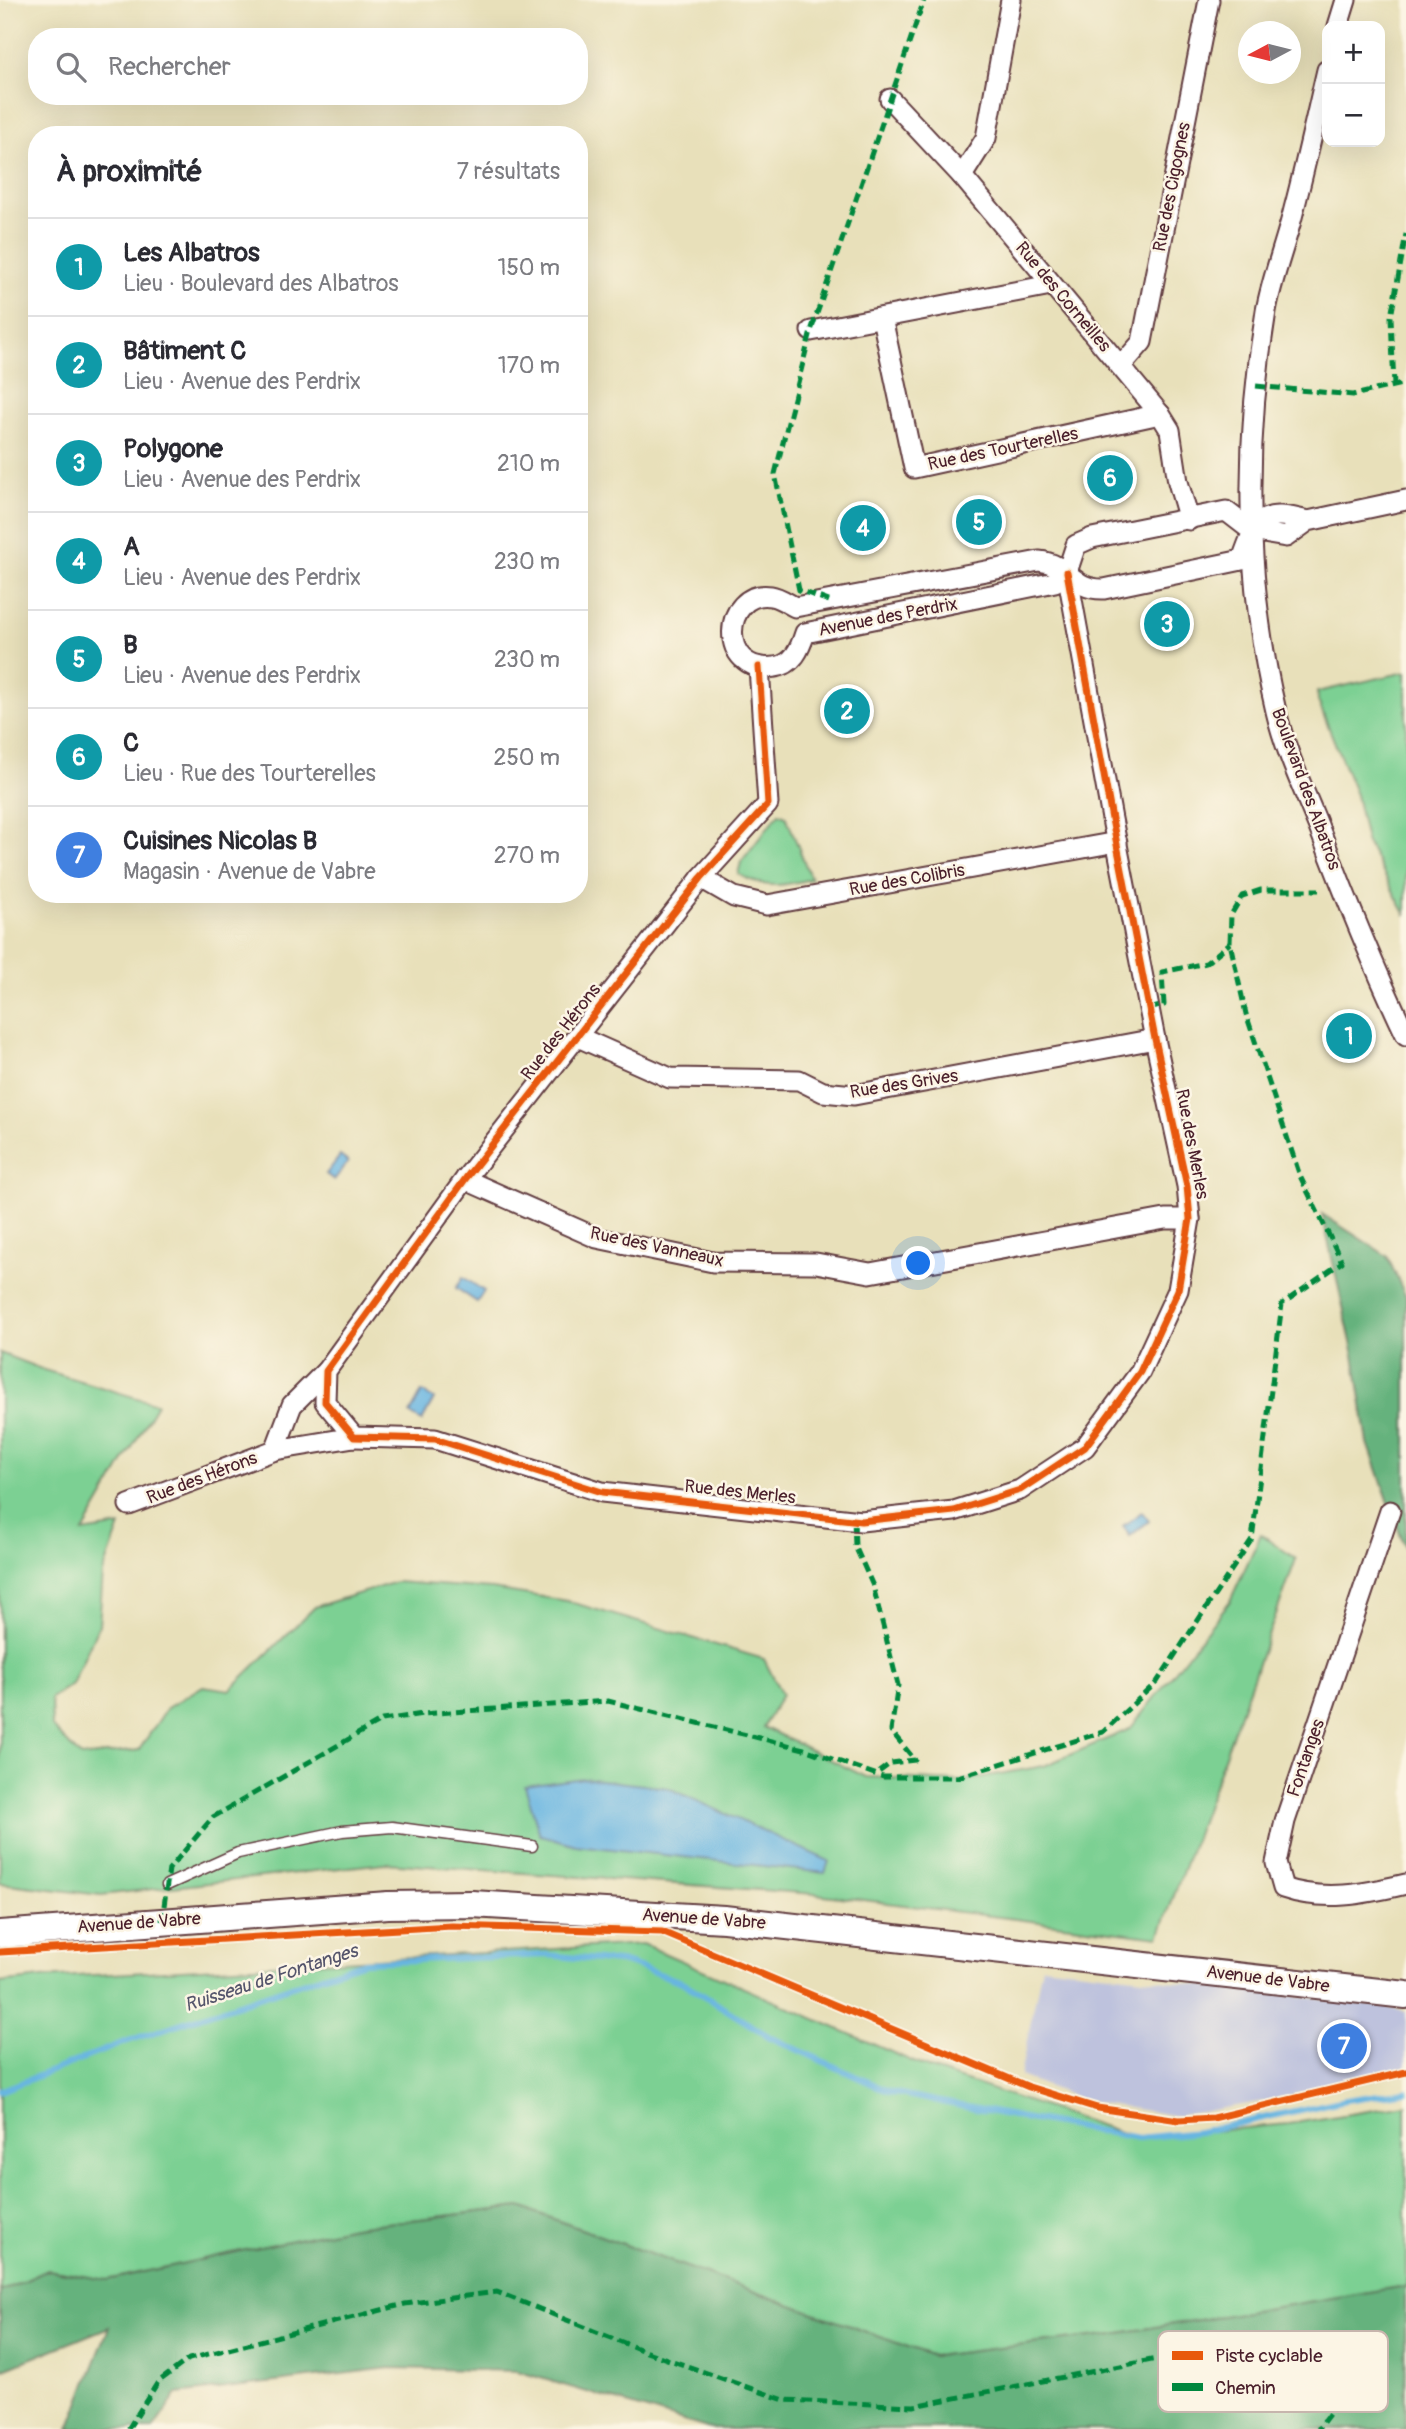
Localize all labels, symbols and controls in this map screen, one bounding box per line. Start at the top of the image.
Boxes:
north arrow [1238,21,1301,84]
map controls [1322,21,1385,147]
button: + [1322,21,1385,84]
search box [28,28,588,105]
icon: search [52,48,90,86]
text: Rechercher [108,51,231,83]
button: − [1322,84,1385,147]
street label: Rue des Cigognes [1148,120,1196,254]
text: À proximité [56,153,202,190]
text: 7 résultats [457,157,560,186]
text: Les Albatros [123,237,260,269]
street label: Rue des Corneilles [1010,237,1116,357]
text: 1 [75,253,84,282]
text: 150 m [497,253,560,282]
text: Lieu · Boulevard des Albatros [123,269,399,298]
text: Bâtiment C [123,335,246,367]
text: 2 [73,351,85,380]
text: 170 m [498,351,560,380]
text: Lieu · Avenue des Perdrix [123,367,361,396]
street label: Rue des Tourterelles [926,422,1080,476]
text: Polygone [123,433,223,465]
text: 3 [73,449,85,478]
text: 210 m [497,449,560,478]
pin: 6 [1087,452,1133,504]
text: Lieu · Avenue des Perdrix [123,465,361,494]
pin: 5 [956,496,1002,548]
pin: 4 [840,502,886,554]
text: A [123,531,140,563]
text: 4 [72,547,86,576]
text: 230 m [494,547,560,576]
text: Lieu · Avenue des Perdrix [123,563,361,592]
street label: Avenue des Perdrix [816,592,960,642]
pin: 3 [1144,598,1190,650]
text: B [123,629,138,661]
text: 5 [73,645,85,674]
text: 230 m [494,645,560,674]
text: Lieu · Avenue des Perdrix [123,661,361,690]
pin: 2 [824,685,870,737]
street label: Boulevard des Albatros [1266,705,1346,873]
text: C [123,727,139,759]
text: 6 [72,743,86,772]
text: 250 m [494,743,560,772]
text: Lieu · Rue des Tourterelles [123,759,376,788]
text: Cuisines Nicolas B [123,825,317,857]
text: 7 [73,841,85,870]
text: 270 m [494,841,560,870]
text: Magasin · Avenue de Vabre [123,857,375,886]
street label: Rue des Colibris [847,859,967,901]
street label: Rue des Hérons [516,979,606,1085]
pin: 1 [1326,1010,1372,1062]
street label: Rue des Grives [848,1064,960,1104]
street label: Rue des Merles [1170,1087,1214,1201]
street label: Rue des Vanneaux [588,1222,726,1272]
your location [901,1246,935,1280]
street label: Rue des Hérons [144,1446,260,1510]
street label: Rue des Merles [683,1475,797,1509]
street label: Fontanges [1282,1716,1330,1800]
street label: Avenue de Vabre [641,1903,767,1935]
street label: Avenue de Vabre [76,1907,202,1939]
water label: Ruisseau de Fontanges [181,1938,363,2017]
street label: Avenue de Vabre [1205,1960,1331,1998]
pin: 7 [1321,2020,1367,2072]
legend [1158,2331,1388,2412]
text: Piste cyclable [1215,2344,1323,2368]
text: Chemin [1215,2376,1276,2400]

